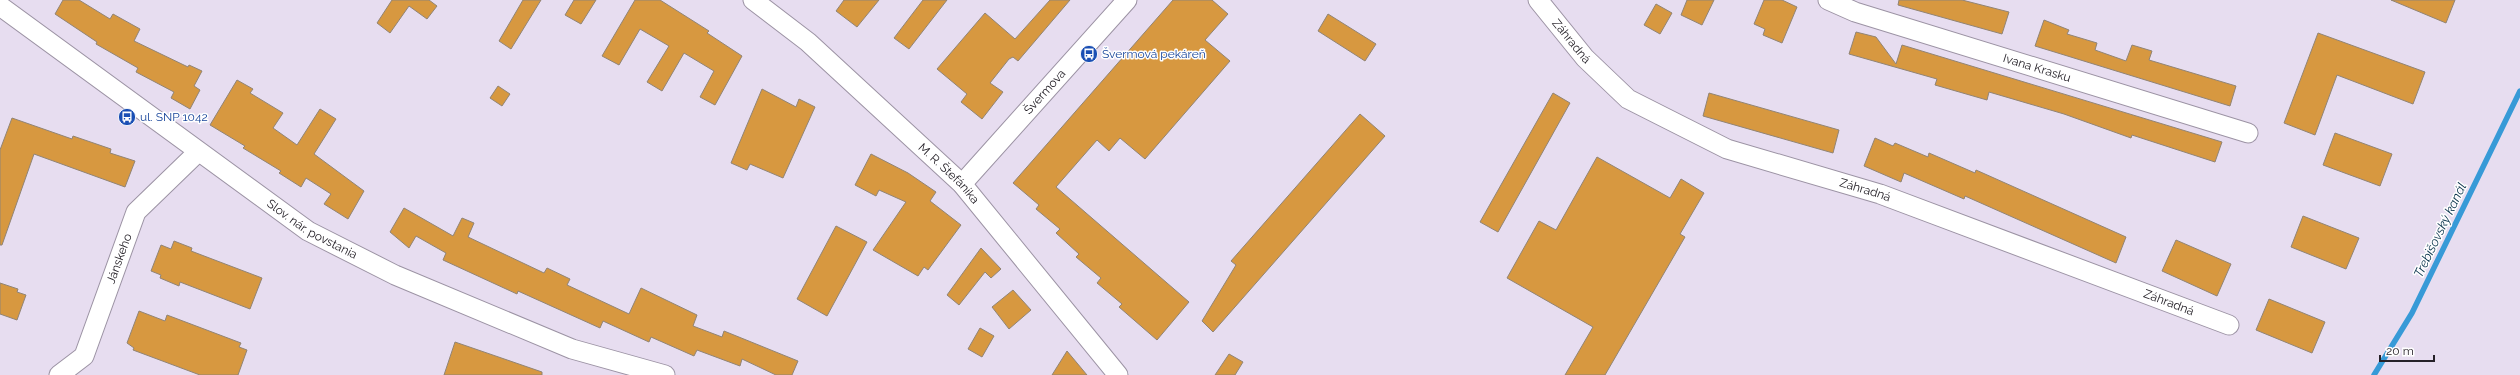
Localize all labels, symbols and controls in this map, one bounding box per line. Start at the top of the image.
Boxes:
street label: Záhradná [1549,16,1593,66]
bus stop icon: Švermová pekáreň [1079,44,1099,64]
place label: Švermová pekáreň [1102,47,1206,61]
street label: Ivana Krasku [2001,51,2073,85]
street label: Švermova [1021,66,1068,117]
bus stop icon: ul. SNP 1042 [117,107,137,127]
place label: ul. SNP 1042 [140,110,208,124]
street label: M. R. Štefánika [916,140,982,207]
street label: Záhradná [1838,175,1893,204]
water label: Trebišovský kanál [2411,180,2470,280]
street label: Slov. nár. povstania [264,196,360,262]
street label: Jánskeho [104,232,135,286]
street label: Záhradná [2142,287,2196,318]
scale bar [2380,337,2434,363]
text: 20 m [2386,344,2414,358]

